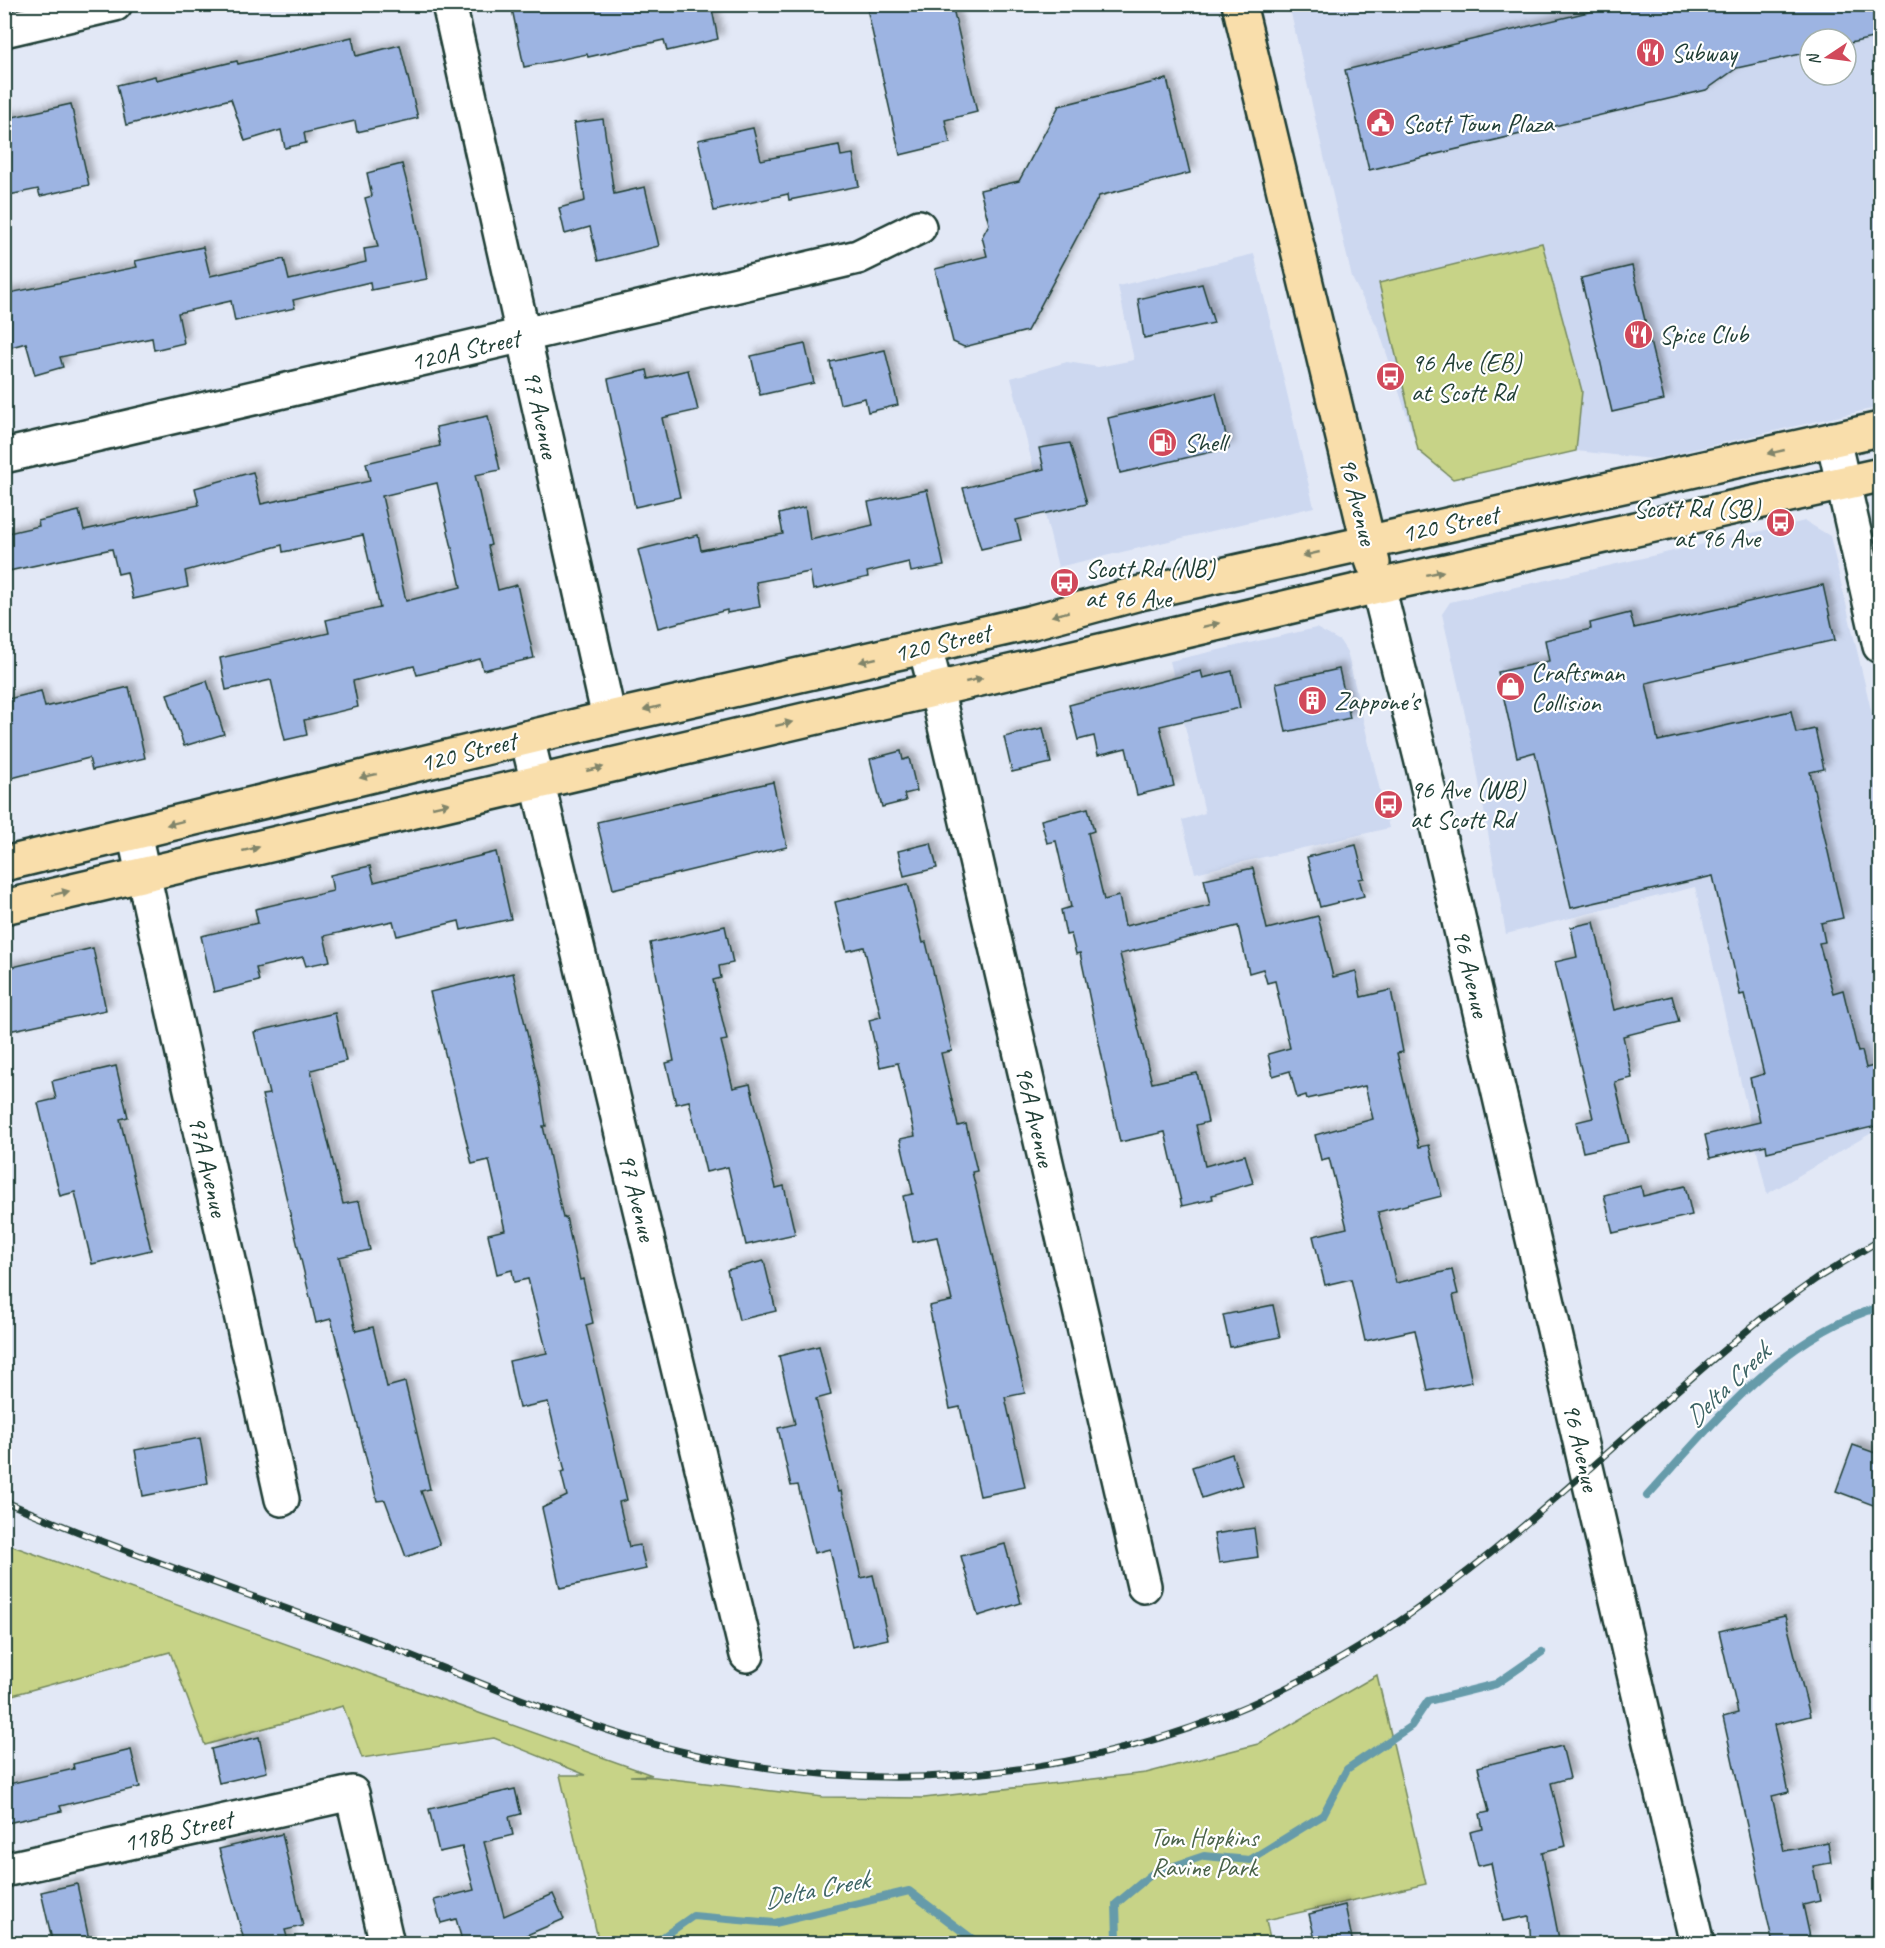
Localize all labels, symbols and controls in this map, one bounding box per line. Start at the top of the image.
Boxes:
north arrow [1798,27,1858,87]
restaurant icon: Subway [1634,36,1666,68]
place label: Subway [1671,36,1739,69]
text: N [1803,50,1825,67]
public building icon: Scott Town Plaza [1365,107,1397,139]
place label: Scott Town Plaza [1402,107,1555,140]
restaurant icon: Spice Club [1622,318,1654,350]
place label: Spice Club [1659,318,1750,351]
street label: 120A Street [407,321,526,379]
place label: 96 Ave (EB) at Scott Rd [1411,346,1523,409]
bus stop icon: 96 Ave (EB) at Scott Rd [1374,361,1406,393]
street label: 97 Avenue [516,367,567,463]
fuel station icon: Shell [1147,426,1179,458]
place label: Shell [1184,426,1231,459]
one-way arrow [1766,448,1785,457]
street label: 96 Avenue [1331,454,1385,550]
place label: Scott Rd (SB) at 96 Ave [1633,492,1763,555]
street label: 120 Street [1399,497,1505,550]
bus stop icon: Scott Rd (SB) at 96 Ave [1765,507,1797,539]
one-way arrow [1301,550,1320,559]
place label: Scott Rd (NB) at 96 Ave [1085,552,1216,615]
bus stop icon: Scott Rd (NB) at 96 Ave [1048,567,1080,599]
one-way arrow [1426,568,1445,577]
one-way arrow [1051,610,1070,620]
street label: 120 Street [891,615,997,670]
one-way arrow [1202,619,1220,629]
one-way arrow [859,655,877,665]
place label: Craftsman Collision [1531,656,1626,719]
shop icon: Craftsman Collision [1494,671,1526,703]
one-way arrow [965,675,984,684]
building icon: Zappone's [1297,685,1329,717]
place label: Zappone's [1334,685,1421,718]
one-way arrow [642,704,661,713]
one-way arrow [775,719,794,729]
street label: 120 Street [416,723,523,780]
one-way arrow [585,764,604,773]
one-way arrow [359,772,377,782]
place label: 96 Ave (WB) at Scott Rd [1410,773,1527,836]
bus stop icon: 96 Ave (WB) at Scott Rd [1373,788,1405,820]
one-way arrow [432,799,450,809]
one-way arrow [166,819,184,829]
one-way arrow [242,843,260,853]
one-way arrow [52,888,71,898]
street label: 96 Avenue [1445,926,1497,1022]
street label: 96A Avenue [1007,1062,1063,1171]
street label: 97A Avenue [180,1112,236,1221]
street label: 97 Avenue [610,1150,664,1246]
water label: Delta Creek [1677,1332,1781,1434]
street label: 96 Avenue [1555,1400,1607,1496]
street label: 118B Street [120,1802,239,1860]
park label: Tom Hopkins Ravine Park [1150,1821,1260,1884]
water label: Delta Creek [761,1861,876,1916]

